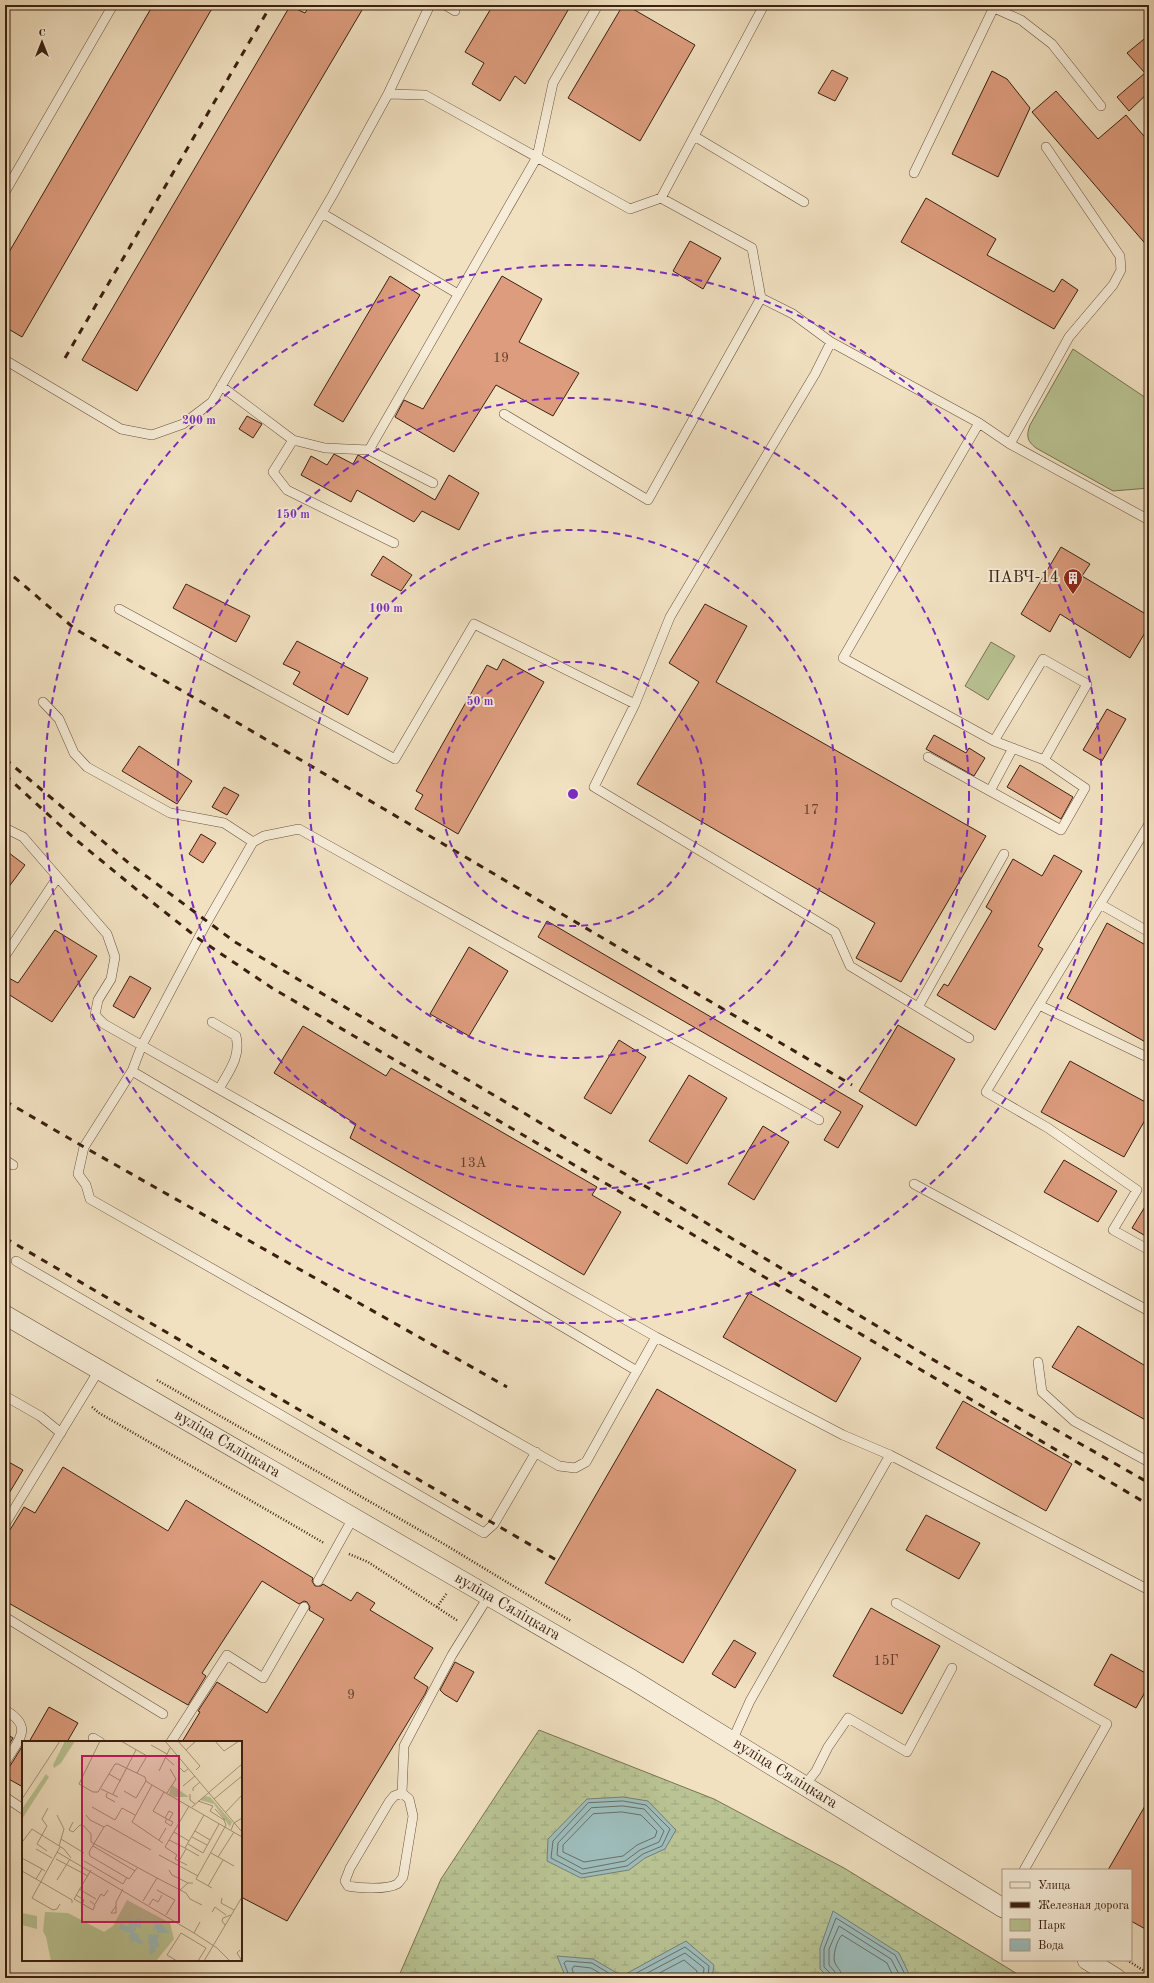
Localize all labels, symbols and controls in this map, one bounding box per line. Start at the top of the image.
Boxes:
north arrow [22,22,62,62]
text: С [38,28,46,39]
house number: 19 [493,351,509,365]
text: 200 m [182,415,216,427]
text: 150 m [276,508,310,521]
building icon: ПАВЧ-14 [1062,567,1084,595]
place label: ПАВЧ-14 [988,570,1059,586]
text: 100 m [369,603,403,615]
text: 50 m [467,695,494,708]
centre of rings [566,787,580,801]
house number: 17 [803,803,819,817]
house number: 13А [460,1156,487,1170]
street label: вуліца Сяліцкага [172,1407,283,1481]
street label: вуліца Сяліцкага [452,1570,563,1644]
house number: 15Г [873,1654,899,1668]
house number: 9 [347,1688,355,1702]
street label: вуліца Сяліцкага [730,1736,840,1812]
inset map [22,1741,242,1961]
legend [1002,1869,1132,1961]
text: Улица [1038,1880,1071,1892]
text: Железная дорога [1038,1900,1129,1912]
text: Парк [1038,1920,1066,1932]
text: Вода [1038,1940,1064,1952]

